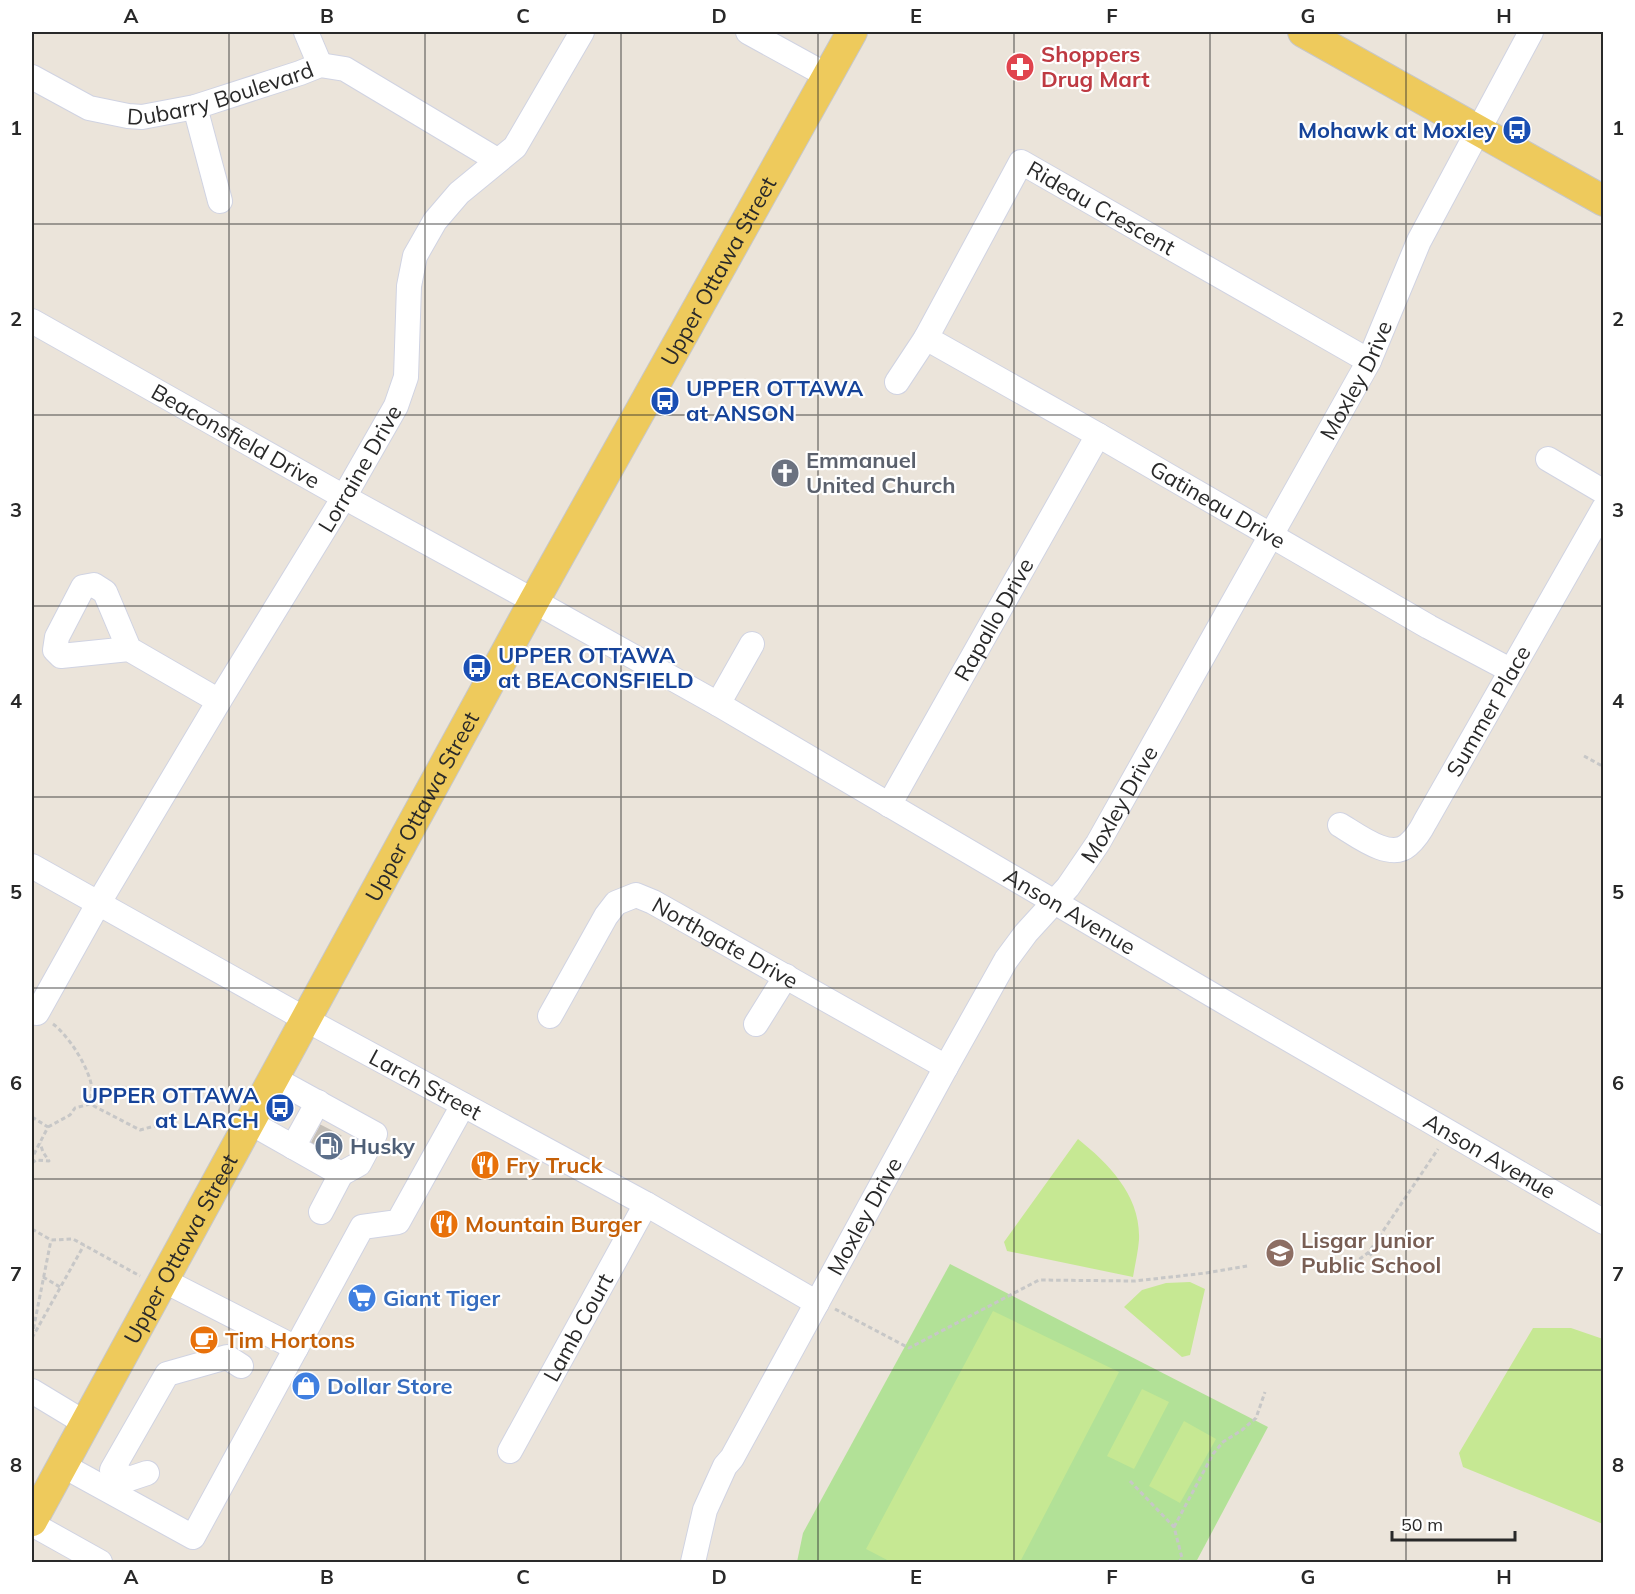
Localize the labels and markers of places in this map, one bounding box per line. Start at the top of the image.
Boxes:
place label: Shoppers Drug Mart [1041,40,1150,93]
pharmacy icon: Shoppers Drug Mart [1004,51,1036,83]
bus stop icon: Mohawk at Moxley [1501,114,1533,146]
place label: Mohawk at Moxley [1298,116,1496,144]
place label: UPPER OTTAWA at ANSON [686,374,864,427]
bus stop icon: UPPER OTTAWA at ANSON [649,385,681,417]
place label: Emmanuel United Church [806,446,956,499]
church icon: Emmanuel United Church [769,457,801,489]
place label: UPPER OTTAWA at BEACONSFIELD [498,641,694,694]
bus stop icon: UPPER OTTAWA at BEACONSFIELD [461,652,493,684]
place label: UPPER OTTAWA at LARCH [82,1081,259,1134]
bus stop icon: UPPER OTTAWA at LARCH [264,1092,296,1124]
fuel station icon: Husky [313,1130,345,1162]
place label: Husky [350,1132,415,1160]
restaurant icon: Fry Truck [469,1149,501,1181]
place label: Fry Truck [506,1151,603,1179]
restaurant icon: Mountain Burger [428,1208,460,1240]
place label: Mountain Burger [465,1210,642,1238]
place label: Lisgar Junior Public School [1301,1226,1441,1279]
school or university icon: Lisgar Junior Public School [1264,1237,1296,1269]
supermarket icon: Giant Tiger [346,1282,378,1314]
place label: Giant Tiger [383,1284,500,1312]
cafe icon: Tim Hortons [188,1324,220,1356]
place label: Tim Hortons [225,1326,355,1354]
shop icon: Dollar Store [290,1370,322,1402]
place label: Dollar Store [327,1372,452,1400]

